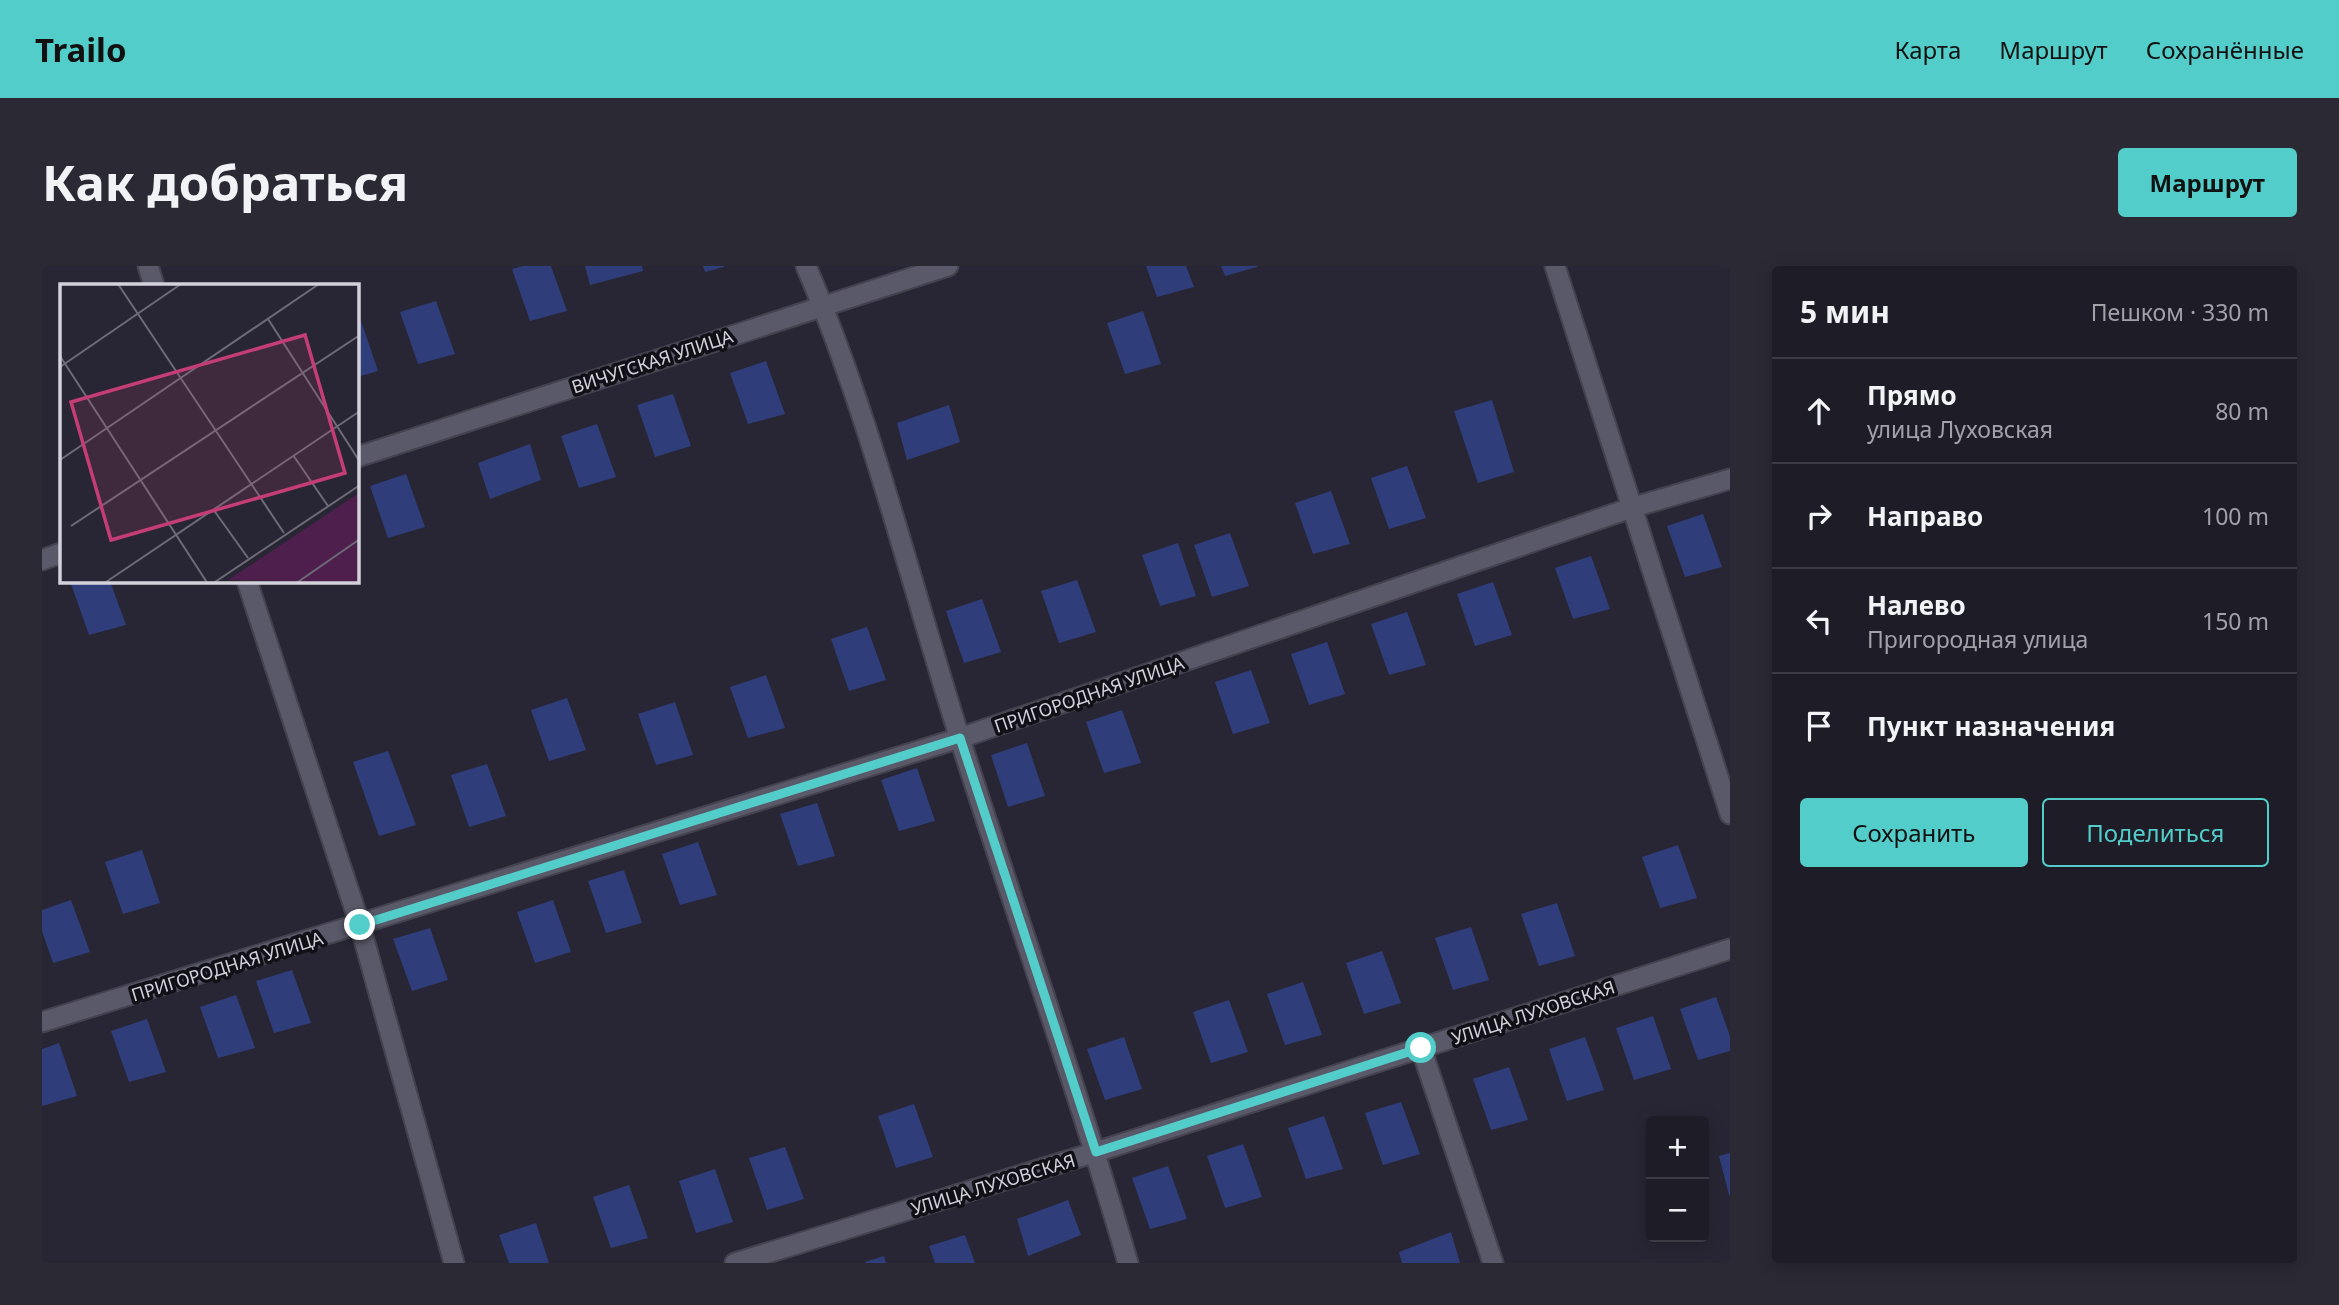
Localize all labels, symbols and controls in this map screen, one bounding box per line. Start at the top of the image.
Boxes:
text: Trailo [35,27,127,72]
text: Карта [1894,33,1961,66]
text: Маршрут [1999,33,2108,66]
text: Сохранённые [2146,33,2304,66]
button: Маршрут [2118,148,2297,217]
text: Как добраться [42,149,408,215]
inset map [60,284,359,583]
text: 5 мин [1800,291,1890,332]
text: Пешком · 330 m [2091,296,2269,328]
street label: ВИЧУГСКАЯ УЛИЦА [568,323,736,398]
text: Прямо [1867,377,1957,413]
icon: ahead [1800,392,1838,430]
text: 80 m [2215,395,2269,427]
text: улица Луховская [1867,413,2053,445]
icon: right [1800,497,1838,535]
text: Направо [1867,498,1983,534]
text: 100 m [2202,500,2269,532]
text: Налево [1867,587,1966,623]
icon: left [1800,602,1838,640]
text: 150 m [2202,605,2269,637]
text: Пригородная улица [1867,623,2088,655]
street label: ПРИГОРОДНАЯ УЛИЦА [991,650,1188,738]
icon: arrive [1800,707,1838,745]
text: Пункт назначения [1867,708,2115,744]
button: Сохранить [1800,798,2028,867]
button: Поделиться [2042,798,2269,867]
route end [344,909,375,940]
street label: ПРИГОРОДНАЯ УЛИЦА [128,925,326,1007]
street label: УЛИЦА ЛУХОВСКАЯ [1448,974,1618,1050]
route start [1405,1032,1436,1063]
map controls [1646,1116,1709,1242]
button: + [1646,1116,1709,1179]
street label: УЛИЦА ЛУХОВСКАЯ [908,1148,1078,1220]
button: − [1646,1179,1709,1242]

